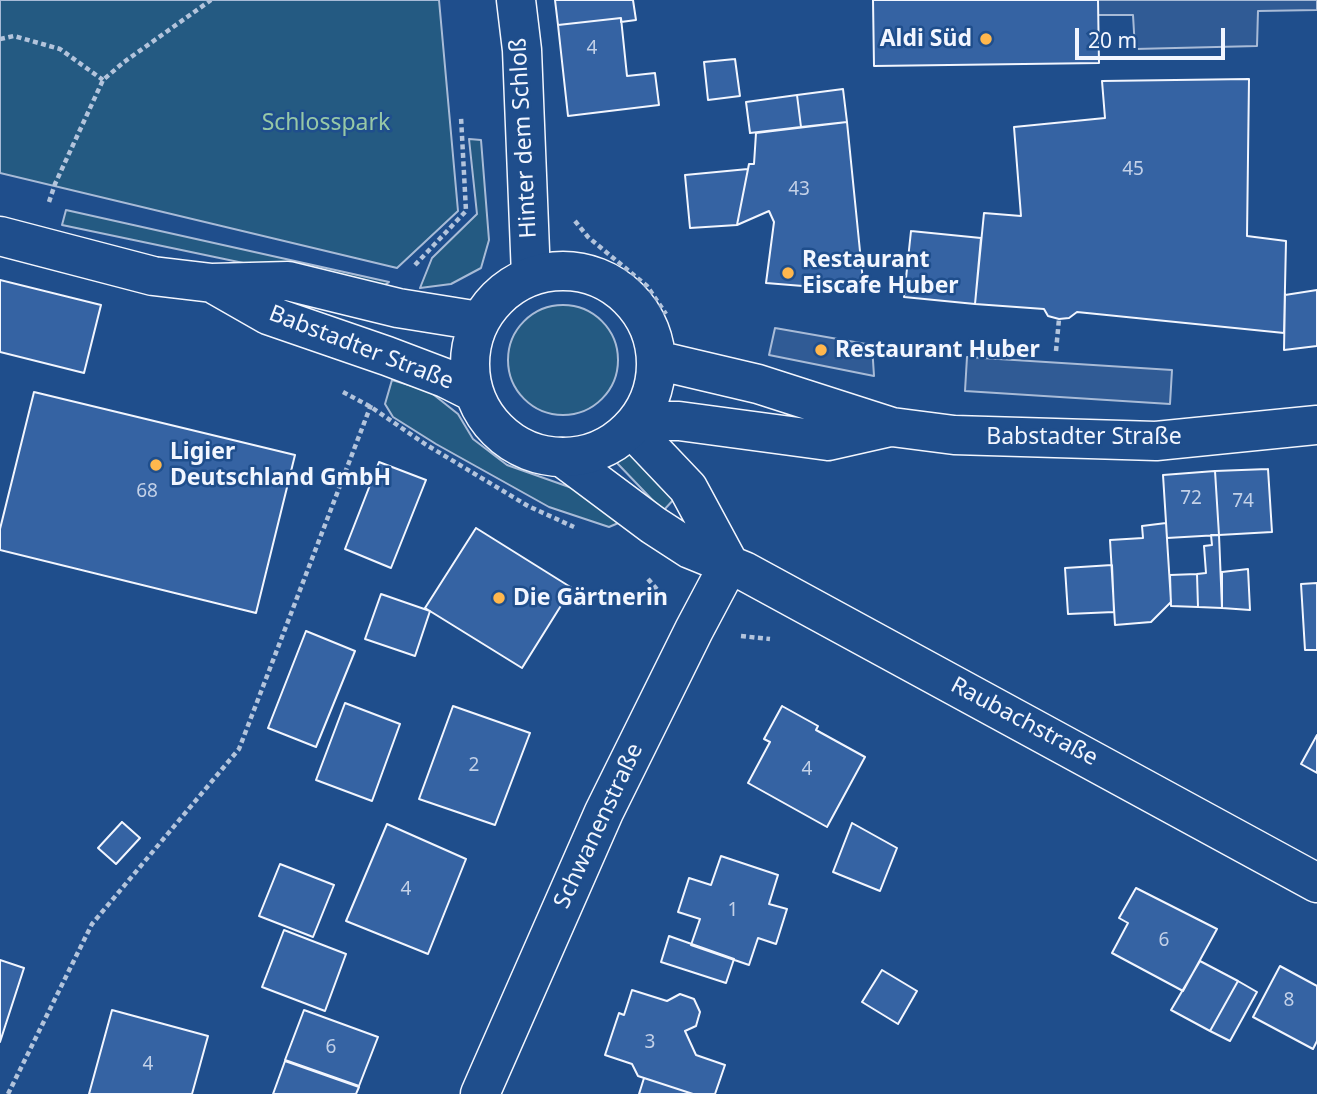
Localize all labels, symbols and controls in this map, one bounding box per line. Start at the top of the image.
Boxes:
scale bar [1079,14,1230,58]
place label: Aldi Süd [880,25,972,53]
text: 20 m [1088,26,1137,54]
marker: Aldi Süd [978,31,994,47]
street label: Hinter dem Schloß [505,37,543,239]
house number: 4 [587,38,597,60]
park label: Schlosspark [262,109,390,137]
house number: 45 [1122,159,1144,181]
house number: 43 [788,179,810,201]
place label: Restaurant Eiscafe Huber [802,246,959,300]
marker: Restaurant Eiscafe Huber [780,265,796,281]
street label: Babstadter Straße [265,300,457,396]
place label: Restaurant Huber [835,336,1040,364]
marker: Restaurant Huber [813,342,829,358]
street label: Babstadter Straße [986,423,1182,451]
place label: Ligier Deutschland GmbH [170,438,391,492]
marker: Ligier Deutschland GmbH [148,457,164,473]
house number: 68 [136,481,158,503]
house number: 72 [1180,488,1202,510]
house number: 74 [1232,491,1254,513]
place label: Die Gärtnerin [513,584,668,612]
marker: Die Gärtnerin [491,590,507,606]
street label: Raubachstraße [946,672,1102,772]
street label: Schwanenstraße [549,739,649,913]
house number: 2 [469,755,479,777]
house number: 4 [802,759,812,781]
house number: 4 [401,879,411,901]
house number: 1 [728,900,738,922]
house number: 6 [1159,930,1169,952]
house number: 8 [1284,990,1294,1012]
house number: 3 [645,1032,655,1054]
house number: 6 [326,1037,336,1059]
house number: 4 [143,1054,153,1076]

